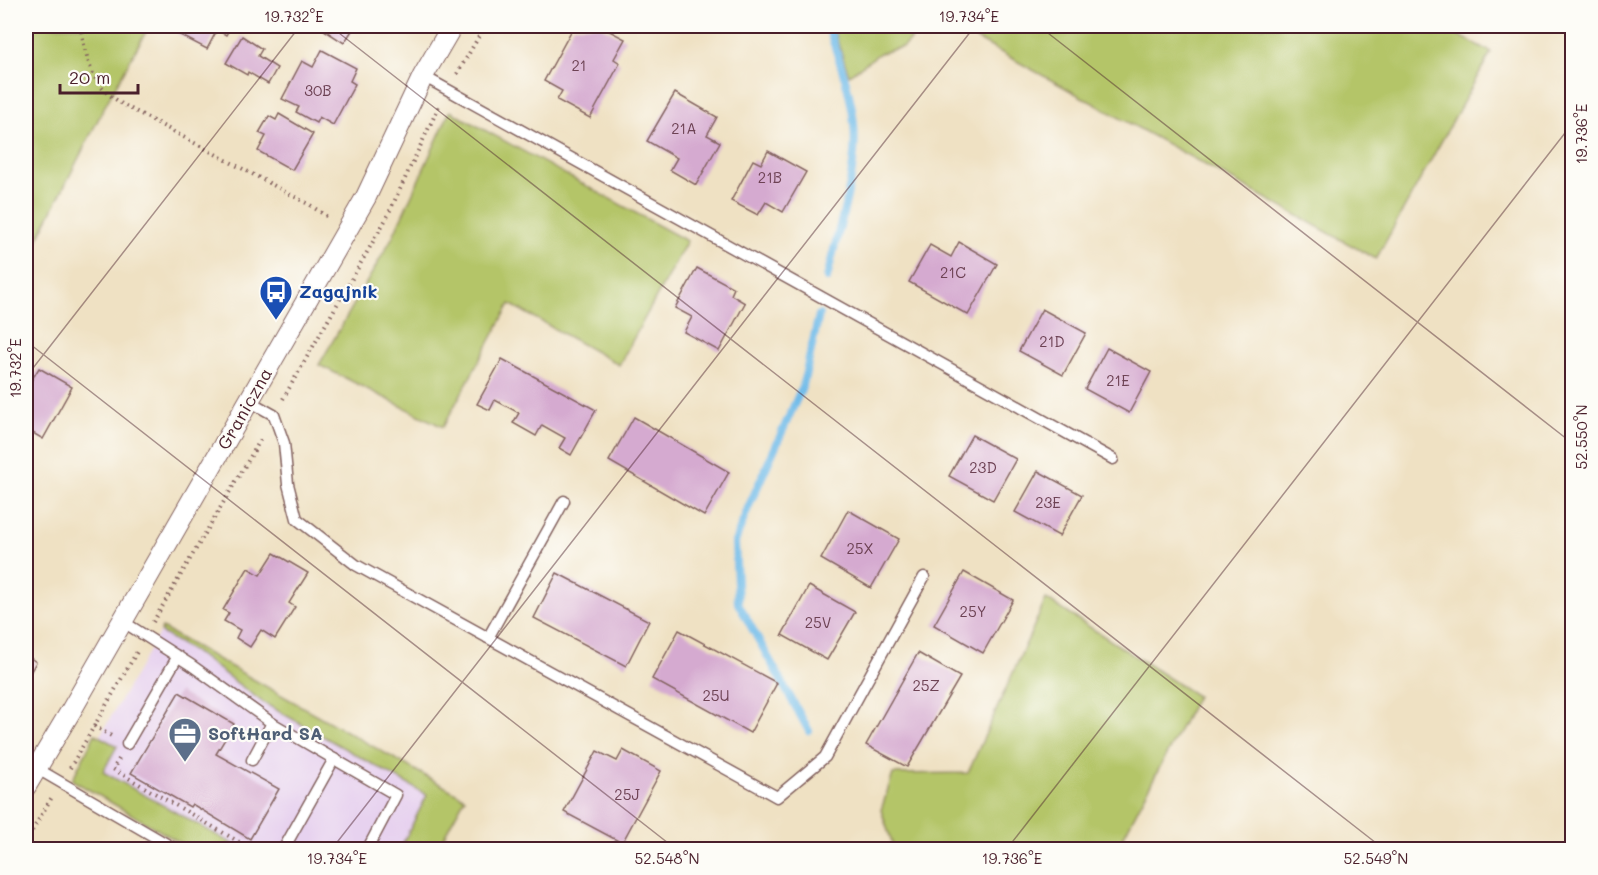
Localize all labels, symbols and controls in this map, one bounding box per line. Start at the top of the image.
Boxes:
text: 19.732°E [264,6,324,26]
text: 19.734°E [939,6,1000,26]
house number: 21 [571,55,587,75]
scale bar [60,57,138,95]
text: 20 m [69,65,110,89]
house number: 30B [304,80,332,100]
text: 19.736°E [1571,103,1591,164]
house number: 21A [671,118,697,138]
house number: 21B [758,167,782,187]
house number: 21C [940,262,966,282]
bus stop icon: Zagajnik [258,274,294,321]
place label: Zagajnik [299,279,377,303]
house number: 21D [1039,331,1065,351]
text: 19.732°E [5,338,25,398]
street label: Graniczna [211,363,277,454]
house number: 21E [1106,370,1130,390]
text: 52.550°N [1571,404,1591,470]
house number: 23D [969,457,997,477]
house number: 23E [1035,492,1061,512]
house number: 25X [846,538,874,558]
house number: 25Y [960,601,986,621]
house number: 25V [805,612,831,632]
house number: 25Z [912,675,940,695]
house number: 25U [702,685,730,705]
office icon: SoftHard SA [167,716,203,763]
place label: SoftHard SA [208,721,323,745]
house number: 25J [614,784,640,804]
text: 19.734°E [307,848,368,868]
text: 52.548°N [634,848,700,868]
text: 19.736°E [982,848,1043,868]
text: 52.549°N [1344,848,1408,868]

